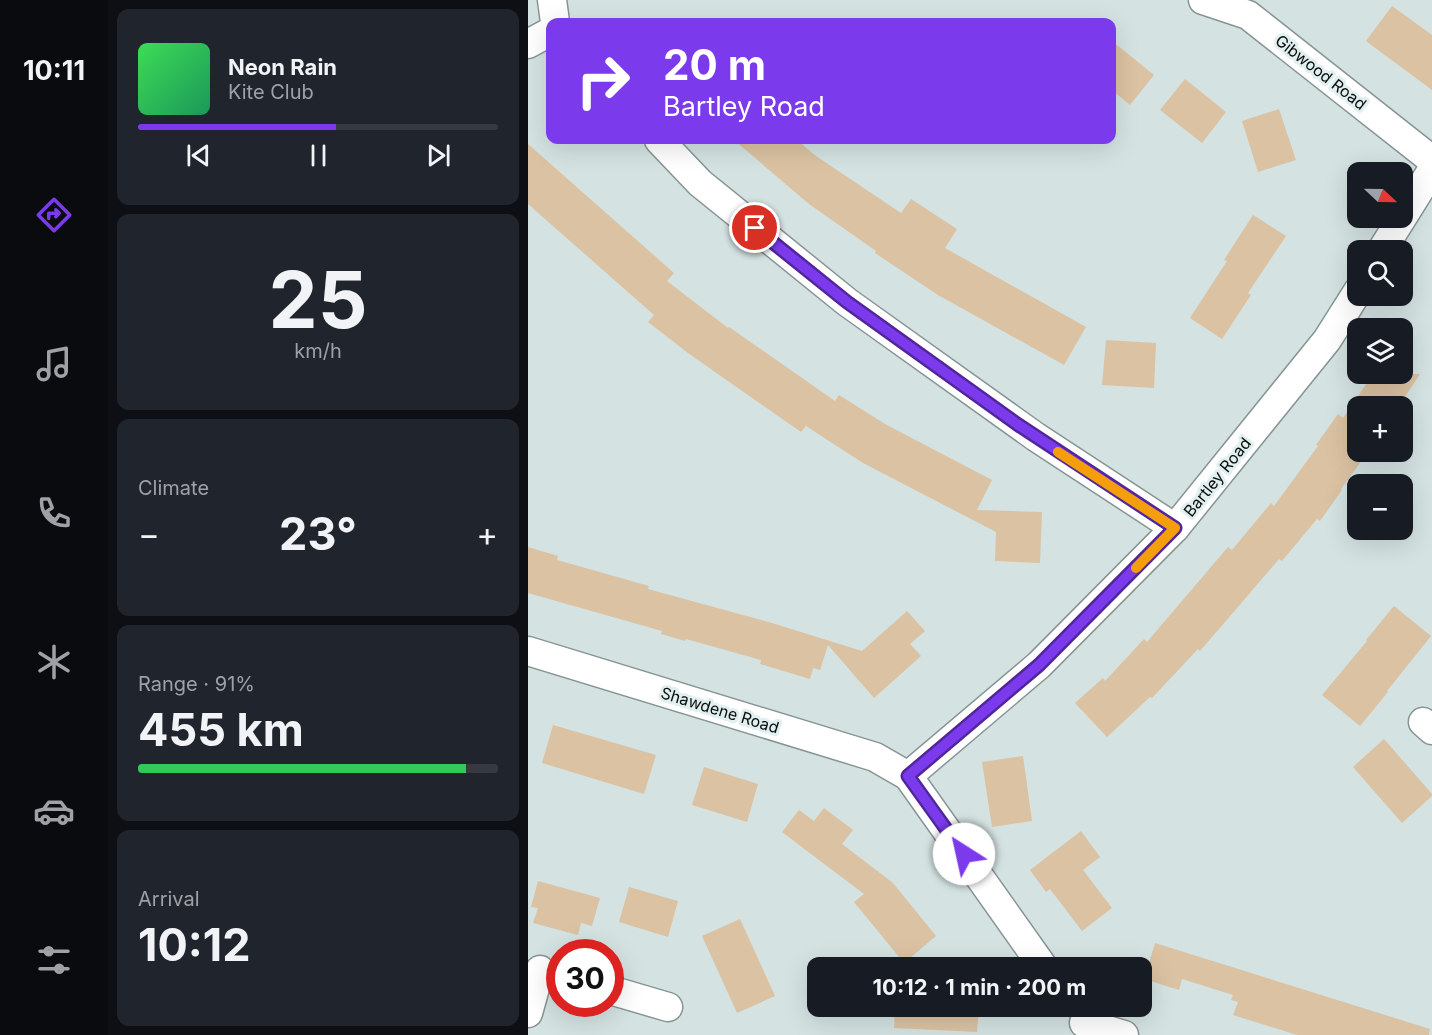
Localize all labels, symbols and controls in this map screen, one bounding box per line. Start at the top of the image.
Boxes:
street label: Gibwood Road [1271,30,1371,114]
text: 20 m [663,39,766,90]
icon: right [564,42,642,120]
text: 10:11 [23,54,85,87]
text: Neon Rain [228,54,337,80]
text: Kite Club [228,80,314,104]
text: Bartley Road [663,90,825,123]
icon: previous [182,139,215,172]
icon: pause [302,139,335,172]
icon: next [422,139,455,172]
north arrow [1347,162,1413,228]
map controls [1347,162,1413,540]
icon: directions [33,194,75,236]
pin [729,202,780,253]
icon: arrive [738,211,771,244]
button: search [1347,240,1413,306]
text: 25 [269,252,368,347]
button: layers [1347,318,1413,384]
text: km/h [294,339,342,363]
icon: music [33,343,75,385]
button: + [1347,396,1413,462]
street label: Bartley Road [1179,433,1255,521]
button: − [1347,474,1413,540]
text: Climate [138,476,209,500]
icon: phone [33,492,75,534]
text: 23° [279,506,357,561]
text: − [138,514,160,554]
text: + [476,514,498,554]
icon: climate [33,641,75,683]
text: Range · 91% [138,672,255,696]
street label: Shawdene Road [658,683,782,737]
text: 455 km [138,702,304,757]
icon: car [33,790,75,832]
position arrow [932,822,996,886]
text: Arrival [138,887,200,911]
text: 10:12 [138,917,251,972]
icon: filters [33,939,75,981]
speed limit sign: 30 [546,939,624,1017]
text: 10:12 · 1 min · 200 m [873,974,1086,1000]

